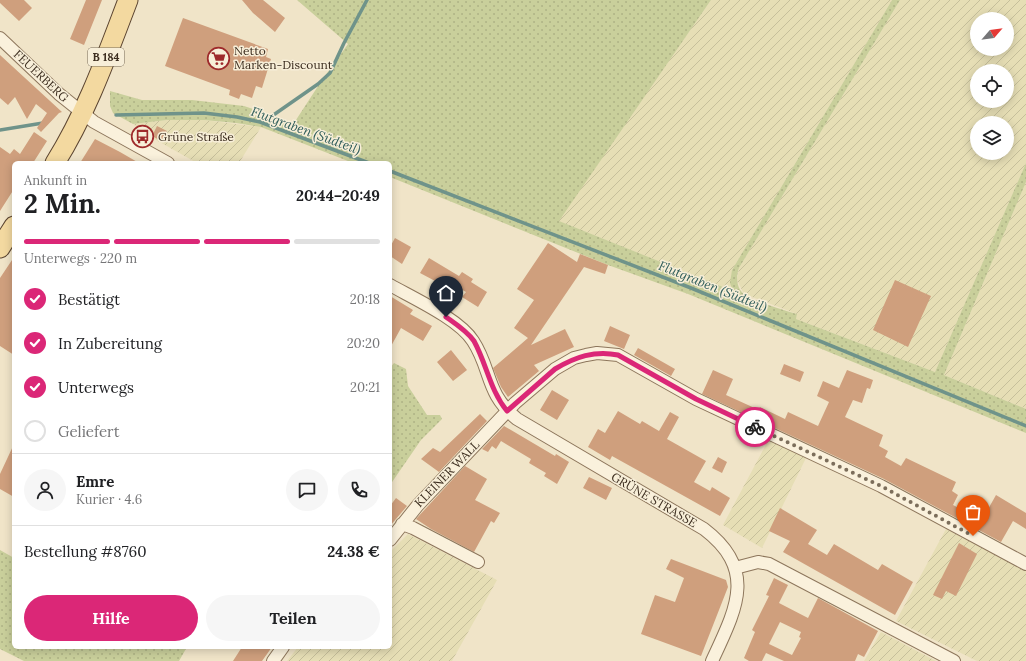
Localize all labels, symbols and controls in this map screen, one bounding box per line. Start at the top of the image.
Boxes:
north arrow [970,12,1014,56]
map controls [970,12,1014,160]
place label: Netto Marken-Discount [234,43,333,72]
supermarket icon: Netto Marken-Discount [205,45,231,71]
street label: FEUERBERG [11,46,72,105]
road number: B 184 [88,48,124,66]
button: locate [970,64,1014,108]
water label: Flutgraben (Südteil) [249,103,363,158]
button: layers [970,116,1014,160]
bus stop icon: Grüne Straße [130,124,156,150]
place label: Grüne Straße [158,129,234,144]
text: Ankunft in [24,172,87,189]
text: 20:44–20:49 [296,186,380,205]
text: 2 Min. [24,187,101,220]
text: Unterwegs · 220 m [24,250,137,267]
water label: Flutgraben (Südteil) [656,257,770,316]
pin [429,276,463,317]
icon: home [435,282,457,304]
icon: check [24,288,46,310]
text: Bestätigt [58,290,120,309]
text: 20:18 [350,291,380,308]
icon: check [24,332,46,354]
text: In Zubereitung [58,334,162,353]
text: 20:20 [347,335,380,352]
icon: check [24,376,46,398]
text: Unterwegs [58,378,134,397]
text: 20:21 [350,379,380,396]
courier [735,407,775,447]
icon: bike [744,416,766,438]
text: Geliefert [58,422,120,441]
street label: KLEINER WALL [411,437,482,510]
button: person [24,469,66,511]
button: chat [286,469,328,511]
button: phone [338,469,380,511]
street label: GRÜNE STRASSE [609,469,700,530]
text: Emre [76,472,114,491]
text: Kurier · 4.6 [76,491,142,508]
pin [956,495,990,536]
icon: bag [962,501,984,523]
text: Bestellung #8760 [24,542,147,561]
text: 24.38 € [327,542,380,561]
button: Hilfe [24,595,198,641]
button: Teilen [206,595,380,641]

